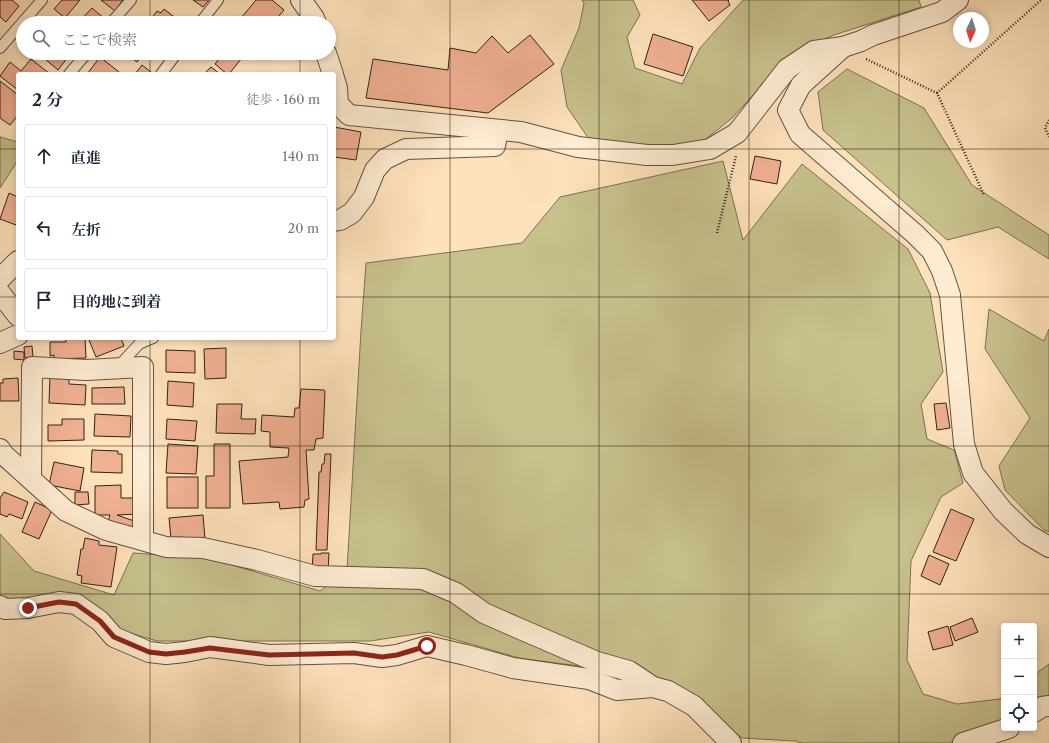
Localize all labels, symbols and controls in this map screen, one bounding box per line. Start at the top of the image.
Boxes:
north arrow [953,12,989,48]
search box [16,16,336,60]
icon: search [30,27,52,49]
text: ここで検索 [62,30,137,49]
text: 2 分 [32,90,63,110]
text: 徒歩 · 160 m [247,91,320,107]
icon: ahead [33,145,55,167]
text: 直進 [71,148,101,167]
text: 140 m [282,148,319,164]
icon: left [33,217,55,239]
text: 左折 [71,220,101,239]
text: 20 m [288,220,319,236]
icon: arrive [33,289,55,311]
text: 目的地に到着 [71,292,161,311]
route end [19,599,37,617]
map controls [1001,623,1037,731]
button: + [1001,623,1037,659]
route start [418,637,436,655]
button: − [1001,659,1037,695]
button: locate [1001,695,1037,731]

